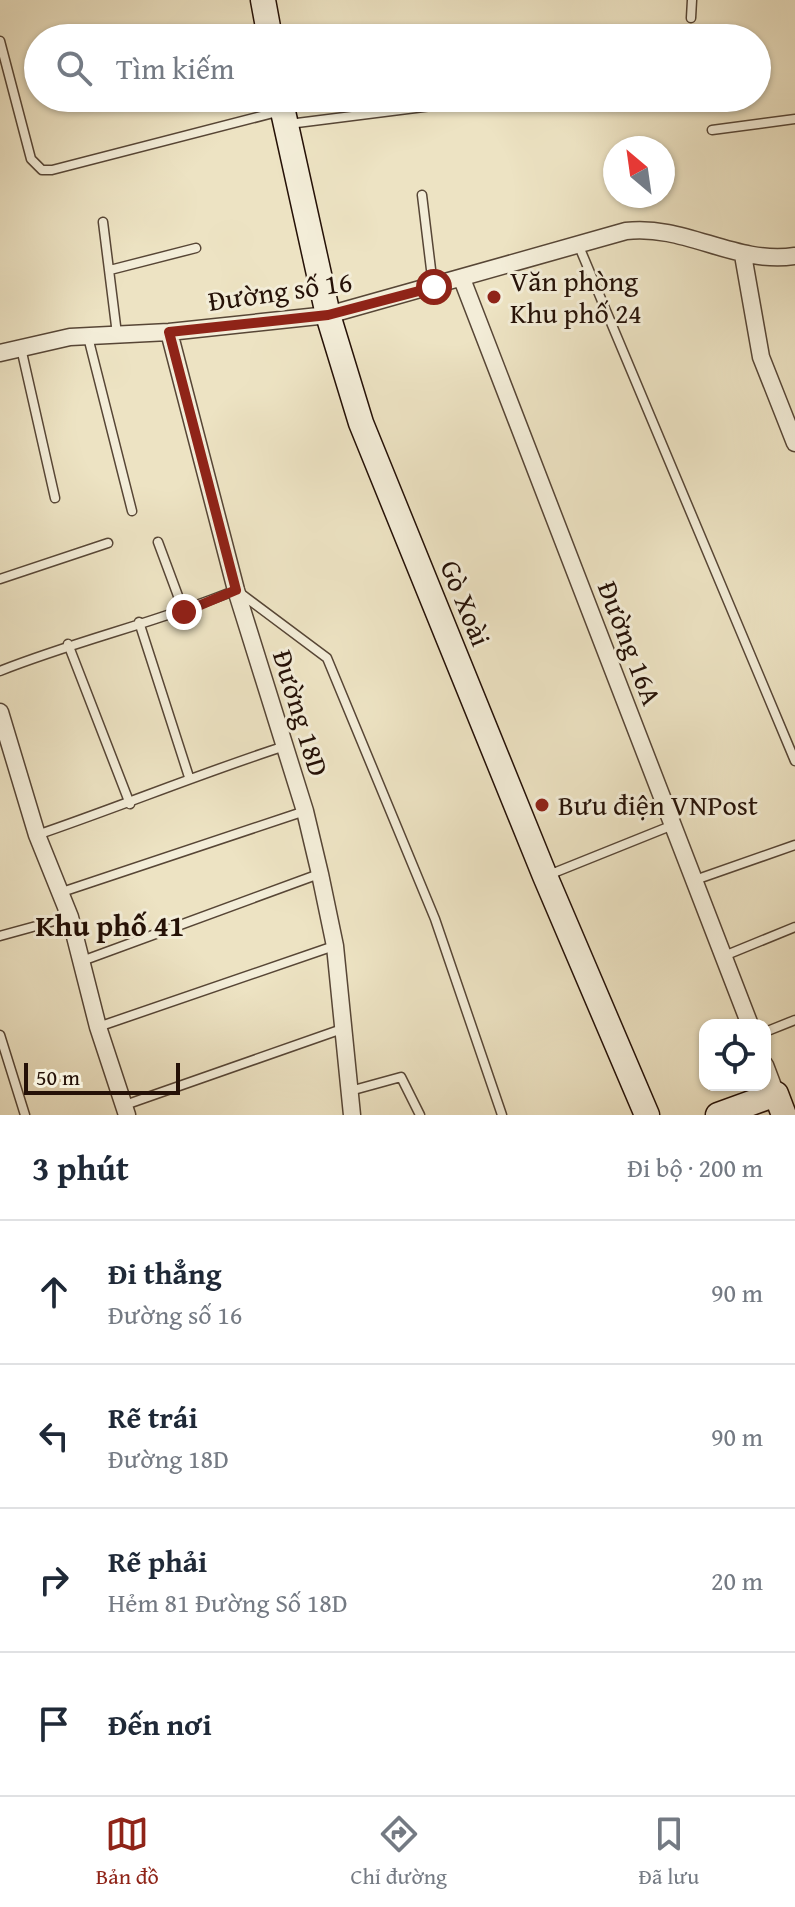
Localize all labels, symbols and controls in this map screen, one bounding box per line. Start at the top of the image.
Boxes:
search box [24,24,771,112]
icon: search [52,46,96,90]
text: Tìm kiếm [116,46,235,90]
north arrow [603,136,675,208]
street label: Đường số 16 [205,260,354,321]
place label: Văn phòng Khu phố 24 [510,260,642,333]
route start [416,269,452,305]
marker: Văn phòng Khu phố 24 [485,288,503,306]
street label: Gò Xoài [431,554,502,652]
street label: Đường 16A [588,575,673,711]
route end [166,594,202,630]
street label: Đường 18D [263,645,340,781]
place label: Bưu điện VNPost [558,784,758,825]
marker: Bưu điện VNPost [533,796,551,814]
district label: Khu phố 41 [36,903,184,947]
map controls [699,1019,771,1091]
button: locate [699,1019,771,1091]
scale bar [24,1059,180,1095]
text: 50 m [36,1061,80,1093]
text: 3 phút [32,1143,129,1192]
text: Đi bộ · 200 m [627,1148,763,1187]
text: Đi thẳng [108,1251,221,1295]
icon: ahead [32,1270,76,1314]
text: 90 m [711,1273,763,1312]
text: Đường số 16 [108,1295,242,1334]
text: Rẽ trái [108,1395,198,1439]
icon: left [32,1414,76,1458]
text: 90 m [711,1417,763,1456]
text: Đường 18D [108,1439,229,1478]
text: Rẽ phải [108,1539,207,1583]
icon: right [32,1558,76,1602]
text: 20 m [711,1561,763,1600]
text: Hẻm 81 Đường Số 18D [108,1583,348,1622]
icon: arrive [32,1702,76,1746]
text: Đến nơi [108,1702,212,1746]
tab: Bản đồ [96,1812,159,1892]
tab: Chỉ đường [350,1812,447,1892]
tab: Đã lưu [639,1812,699,1892]

